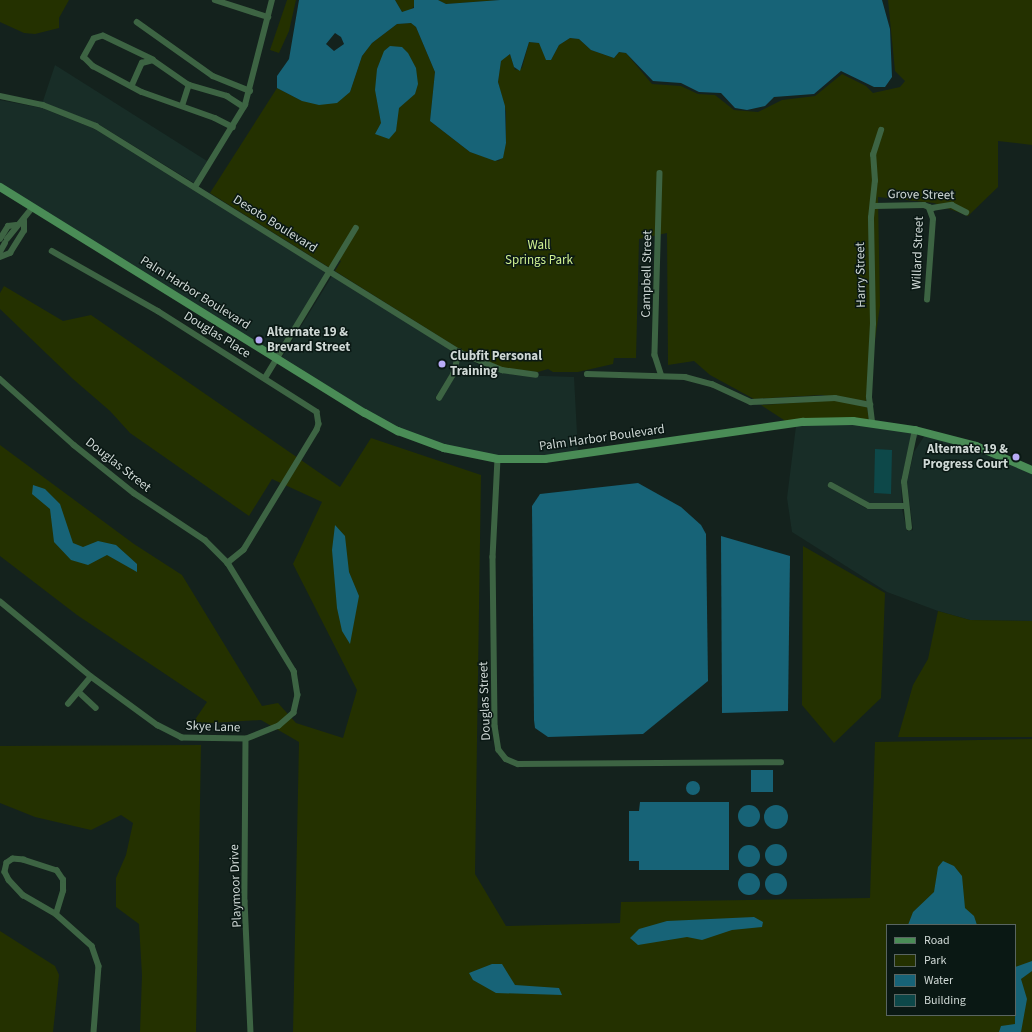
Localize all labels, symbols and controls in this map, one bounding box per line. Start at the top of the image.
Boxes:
street label: Grove Street [887,187,955,203]
street label: Desoto Boulevard [230,192,320,256]
street label: Willard Street [909,216,927,290]
street label: Campbell Street [638,230,656,318]
park label: Wall Springs Park [505,238,573,269]
street label: Harry Street [853,242,869,308]
street label: Palm Harbor Boulevard [137,253,253,333]
street label: Douglas Place [181,308,253,362]
place label: Alternate 19 & Brevard Street [267,325,350,356]
marker: Alternate 19 & Brevard Street [254,335,264,345]
place label: Clubfit Personal Training [450,349,542,380]
marker: Clubfit Personal Training [437,359,447,369]
street label: Palm Harbor Boulevard [538,421,666,455]
street label: Douglas Street [82,434,154,496]
place label: Alternate 19 & Progress Court [923,442,1008,473]
marker: Alternate 19 & Progress Court [1011,452,1021,462]
street label: Douglas Street [476,661,494,741]
street label: Skye Lane [185,718,241,736]
street label: Playmoor Drive [227,844,245,928]
legend [886,924,1016,1016]
text: Road [924,932,950,949]
text: Park [924,952,946,969]
text: Water [924,972,953,989]
text: Building [924,992,966,1009]

